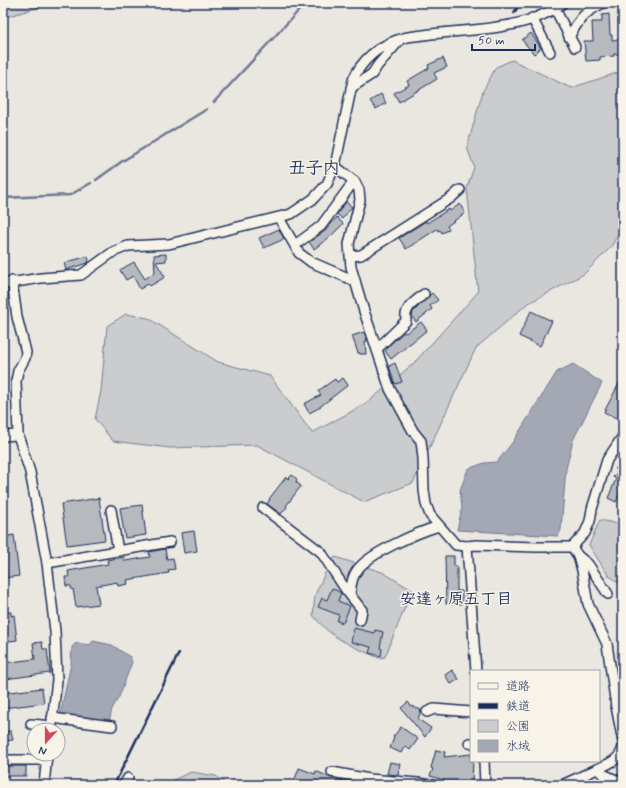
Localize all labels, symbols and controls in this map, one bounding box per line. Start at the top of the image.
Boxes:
scale bar [472,26,535,52]
text: 50 m [478,33,505,49]
district label: 丑子内 [289,157,340,179]
district label: 安達ヶ原五丁目 [400,589,512,610]
legend [470,670,600,762]
text: 道路 [506,679,530,695]
text: 鉄道 [506,699,530,715]
text: 公園 [506,719,530,735]
north arrow [26,722,66,762]
text: 水域 [506,739,530,755]
text: N [37,743,49,758]

